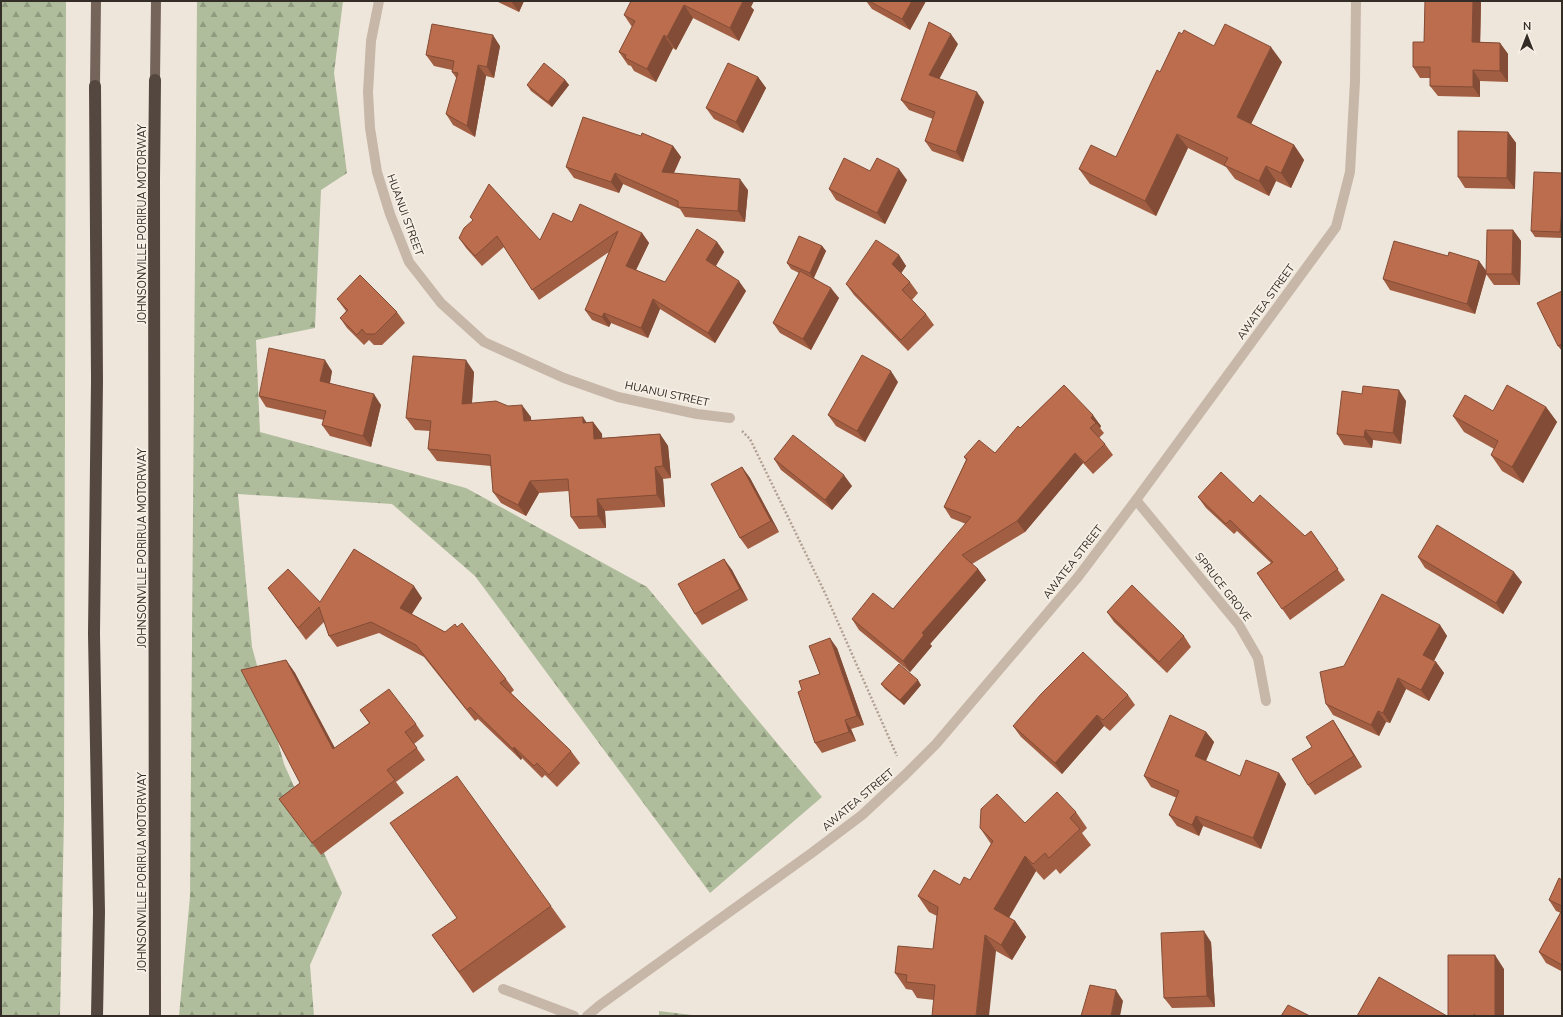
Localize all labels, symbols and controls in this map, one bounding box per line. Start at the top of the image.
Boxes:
north arrow [1507,16,1547,56]
text: N [1523,19,1531,34]
street label: JOHNSONVILLE PORIRUA MOTORWAY [135,124,150,325]
street label: HUANUI STREET [383,172,427,258]
street label: AWATEA STREET [1234,261,1299,343]
street label: HUANUI STREET [623,378,711,410]
street label: JOHNSONVILLE PORIRUA MOTORWAY [135,448,150,649]
street label: AWATEA STREET [1039,522,1107,602]
street label: SPRUCE GROVE [1191,550,1255,624]
street label: AWATEA STREET [819,765,897,835]
street label: JOHNSONVILLE PORIRUA MOTORWAY [135,772,150,973]

